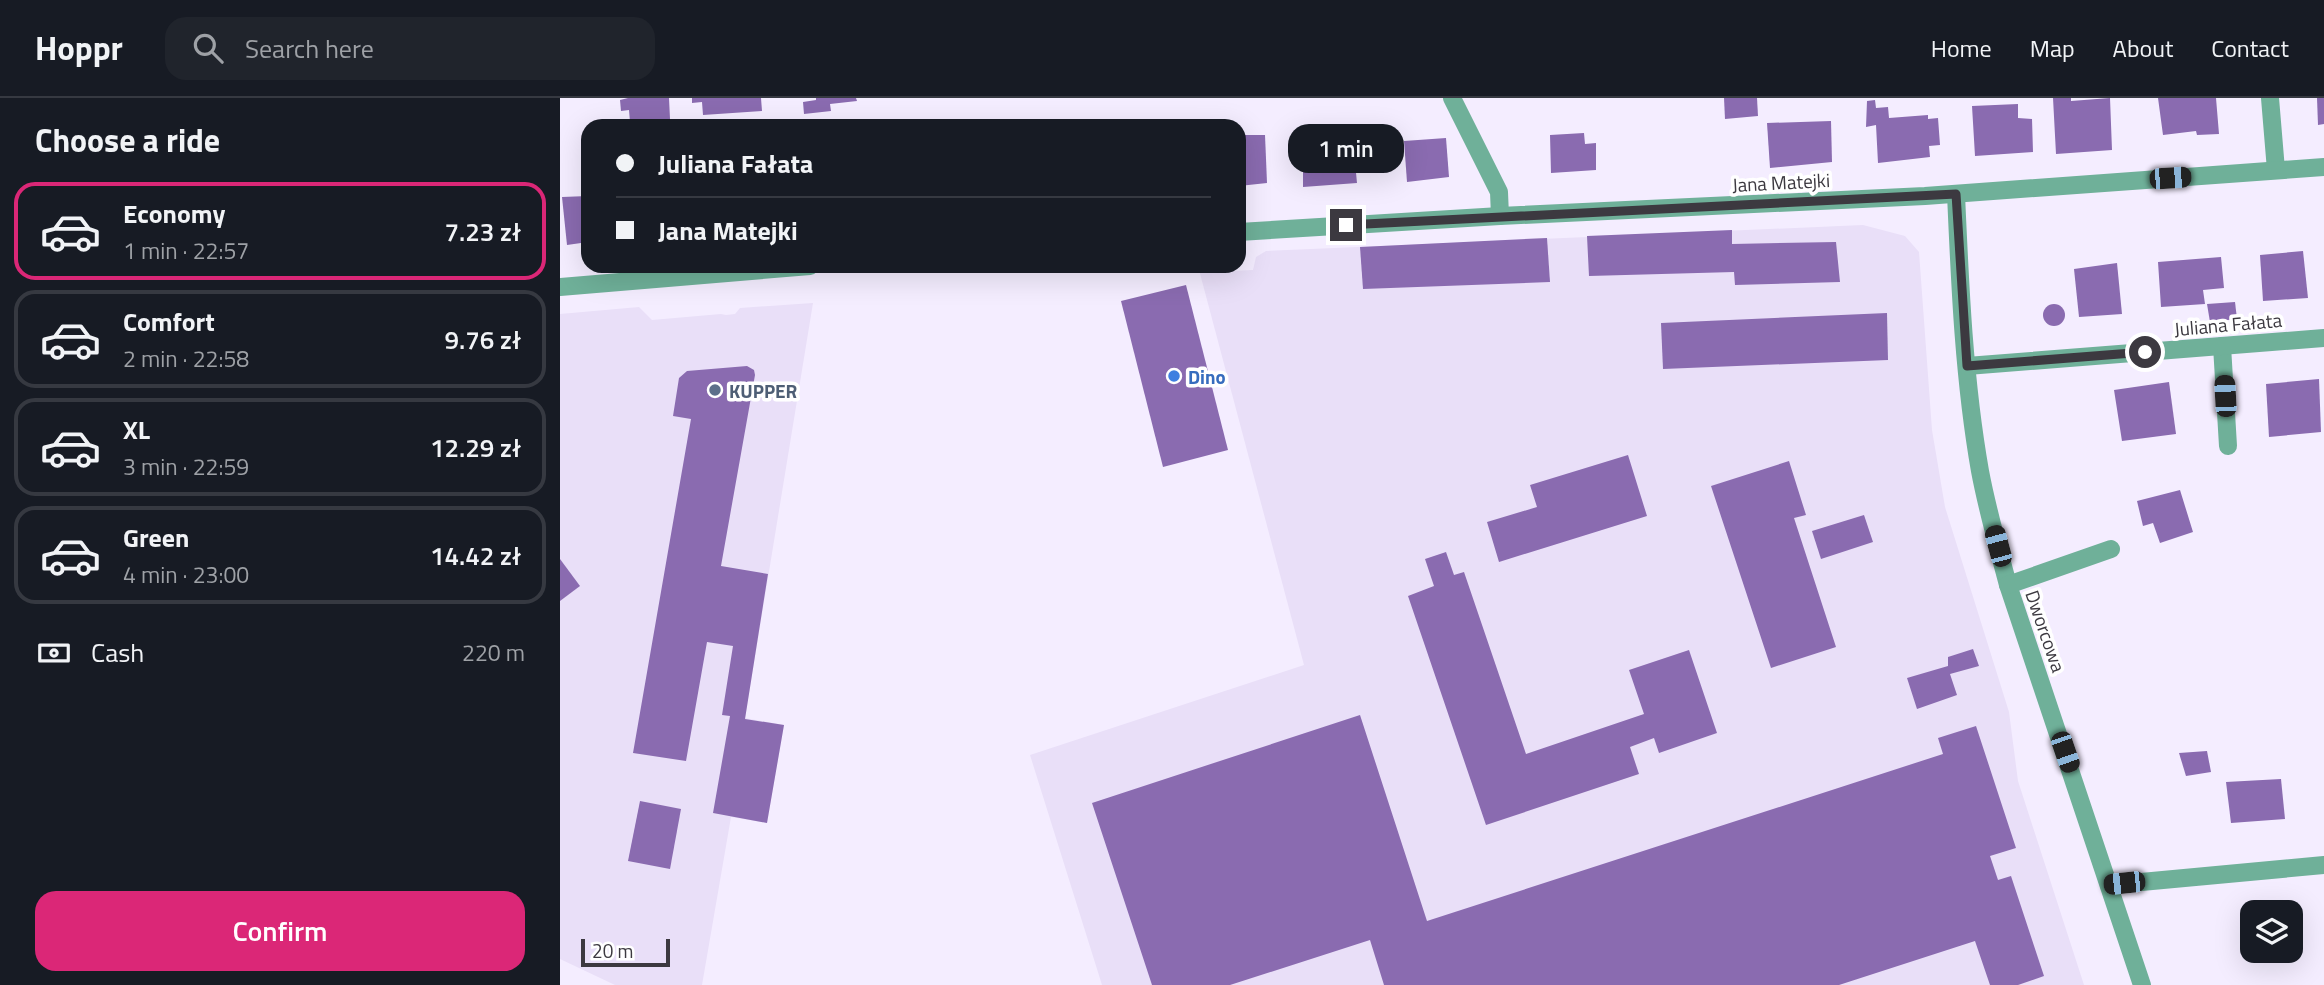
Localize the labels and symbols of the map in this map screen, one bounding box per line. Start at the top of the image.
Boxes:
callout: 1 min [1288,123,1404,172]
street label: Jana Matejki [1731,165,1831,199]
car [2149,166,2192,190]
route end [1330,209,1362,241]
street label: Juliana Fałata [2173,305,2284,343]
route start [2129,336,2161,368]
place label: Dino [1188,362,1226,391]
marker: Dino [1166,368,1182,384]
car [2214,374,2237,418]
place label: KUPPER [729,376,797,405]
marker: KUPPER [707,382,723,398]
car [1983,523,2014,569]
street label: Dworcowa [2018,586,2074,676]
car [2049,729,2082,775]
car [2103,870,2146,896]
scale bar [581,936,670,968]

